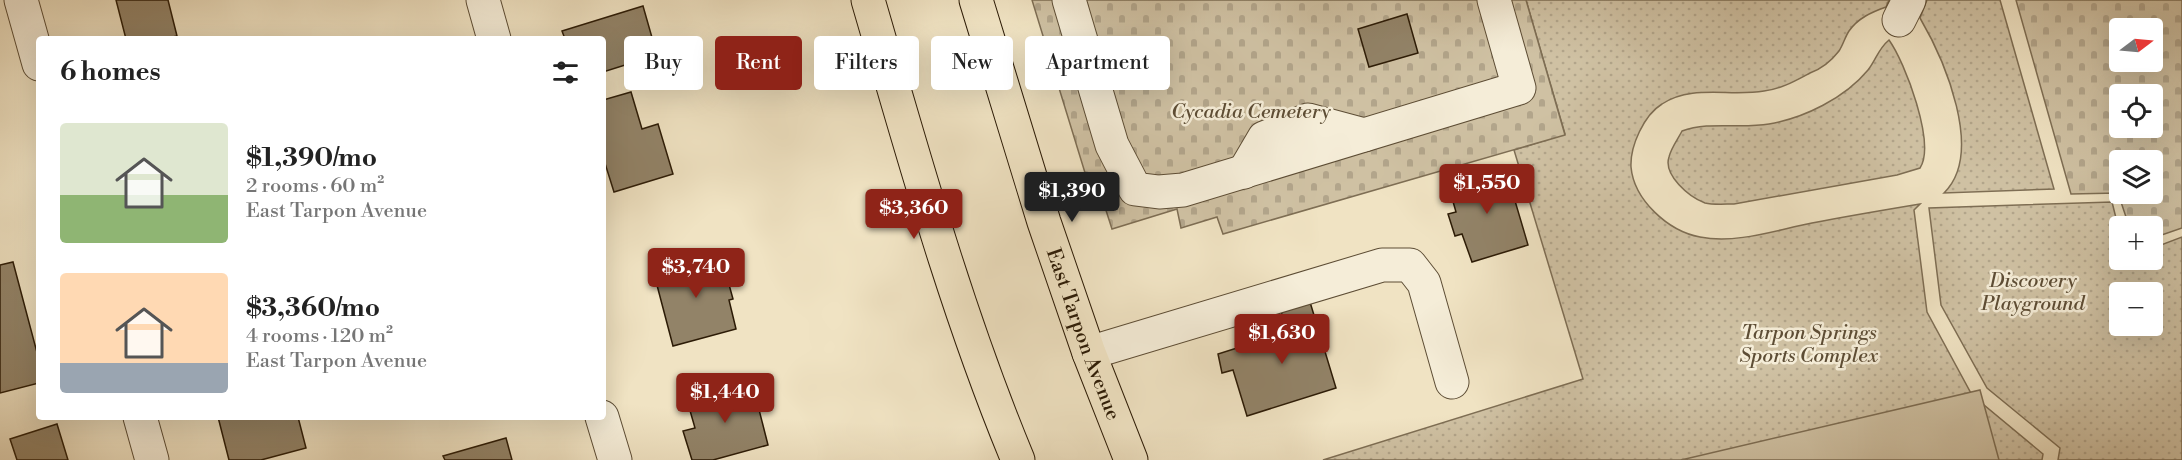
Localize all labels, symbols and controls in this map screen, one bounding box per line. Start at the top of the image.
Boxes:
north arrow [2109,18,2163,72]
map controls [2109,18,2163,336]
chip: Buy [624,36,703,90]
chip: Rent [715,36,802,90]
chip: Filters [814,36,919,90]
chip: New [931,36,1013,90]
chip: Apartment [1025,36,1170,90]
text: 6 homes [60,56,161,88]
icon: filters [549,56,582,89]
button: locate [2109,84,2163,138]
park label: Cycadia Cemetery [1171,100,1331,125]
text: $1,390/mo [246,142,377,174]
icon: home [108,147,180,219]
button: layers [2109,150,2163,204]
pin: $1,550 [1438,164,1536,215]
text: $1,550 [1453,171,1521,196]
pin: $1,390 [1023,172,1121,223]
text: 2 rooms · 60 m² [246,174,384,199]
text: $1,390 [1038,179,1106,204]
pin: $3,360 [865,189,963,240]
text: $3,360 [879,196,949,221]
text: East Tarpon Avenue [246,199,427,224]
button: + [2109,216,2163,270]
street label: East Tarpon Avenue [1040,245,1125,424]
pin: $3,740 [647,248,745,299]
text: $3,740 [662,255,730,280]
park label: Discovery Playground [1980,269,2086,317]
button: − [2109,282,2163,336]
text: $3,360/mo [246,292,380,324]
icon: home [108,297,180,369]
pin: $1,630 [1233,314,1331,365]
text: $1,630 [1248,321,1316,346]
park label: Tarpon Springs Sports Complex [1740,321,1878,369]
text: 4 rooms · 120 m² [246,324,393,349]
text: East Tarpon Avenue [246,349,427,374]
pin: $1,440 [676,373,774,424]
text: $1,440 [690,380,760,405]

